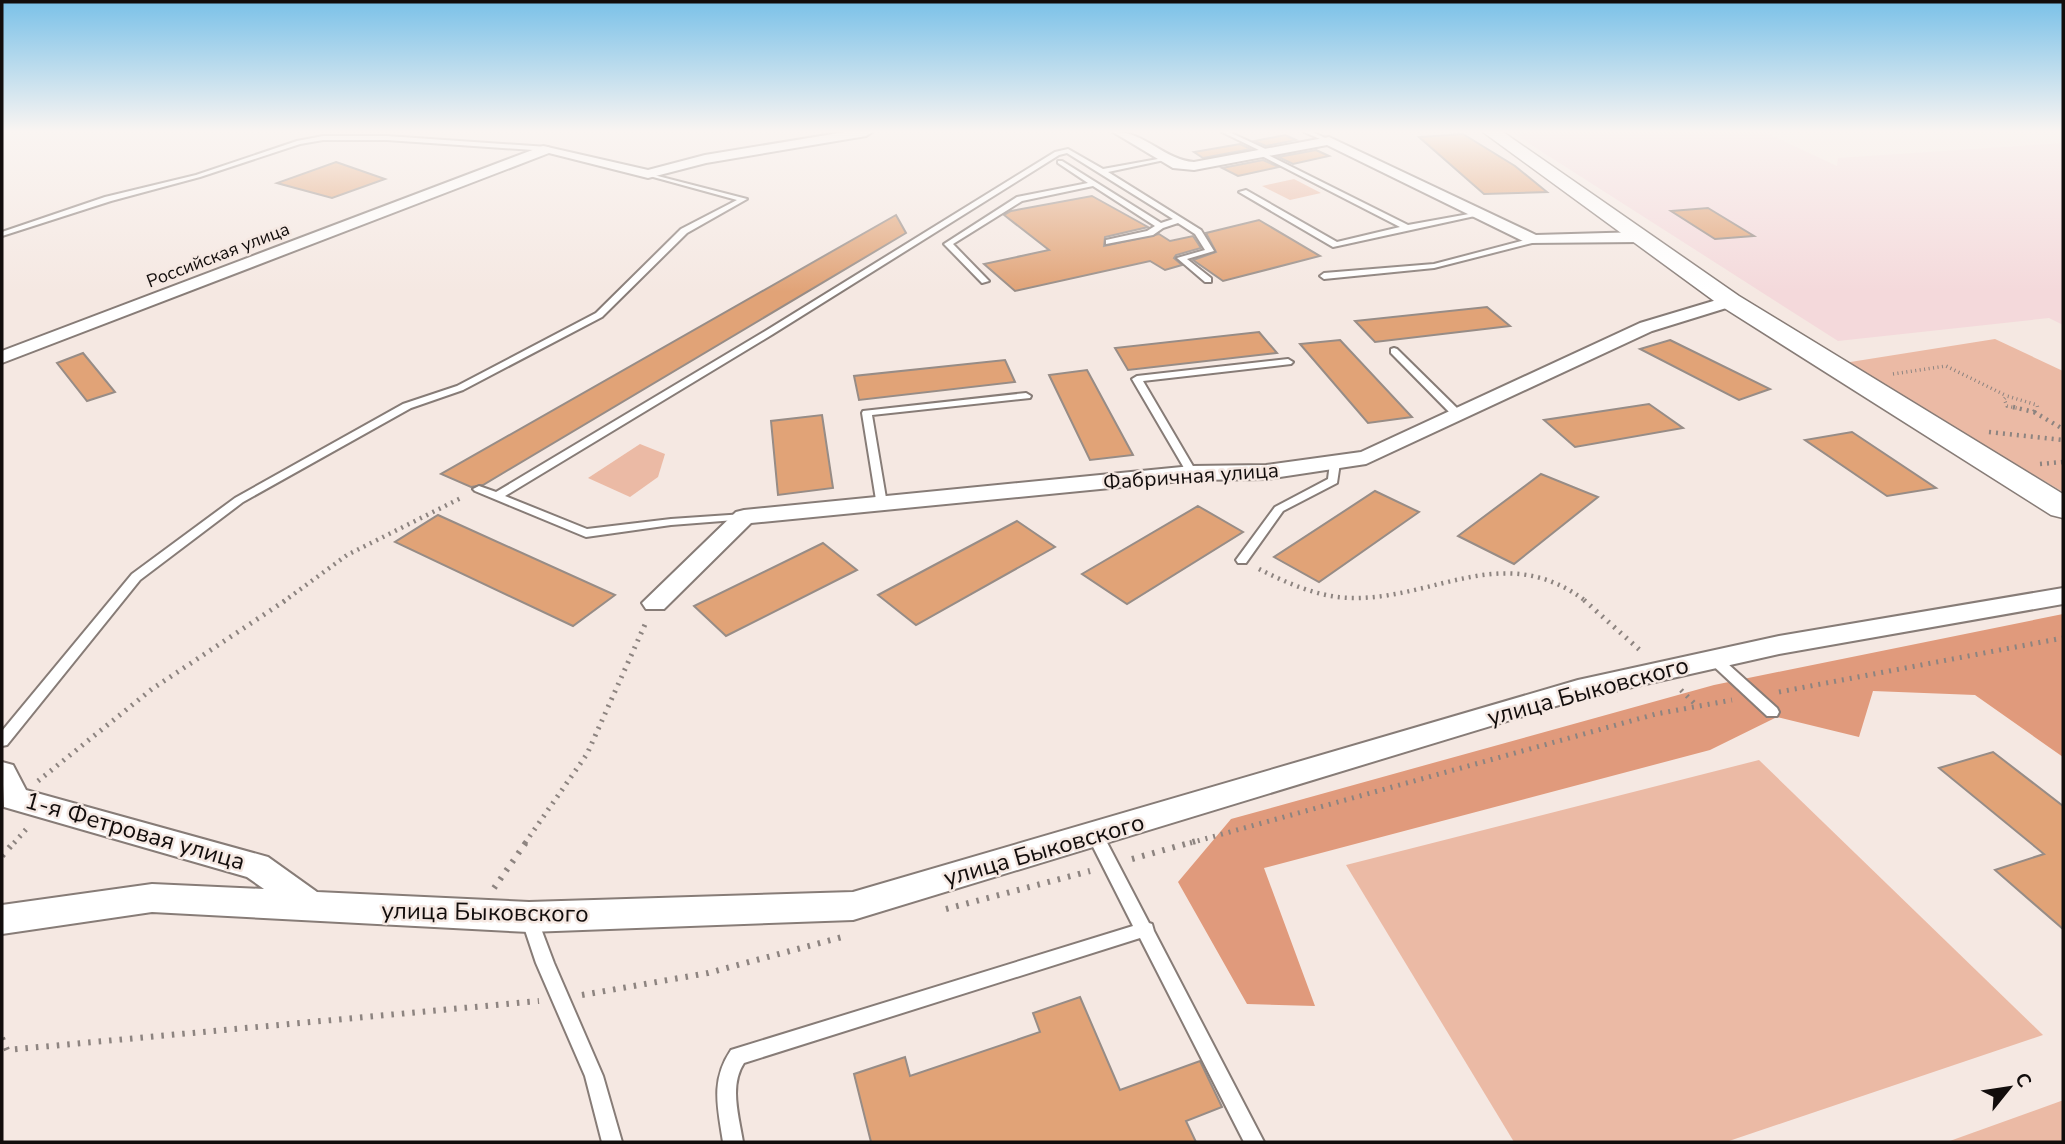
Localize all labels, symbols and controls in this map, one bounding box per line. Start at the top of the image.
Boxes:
street label: Российская улица [143,217,293,293]
street label: Фабричная улица [1102,456,1280,496]
street label: улица Быковского [1484,649,1692,733]
street label: 1-я Фетровая улица [21,784,249,878]
street label: улица Быковского [940,806,1148,894]
street label: улица Быковского [381,894,589,930]
north arrow [1974,1053,2044,1123]
text: С [2008,1068,2037,1092]

